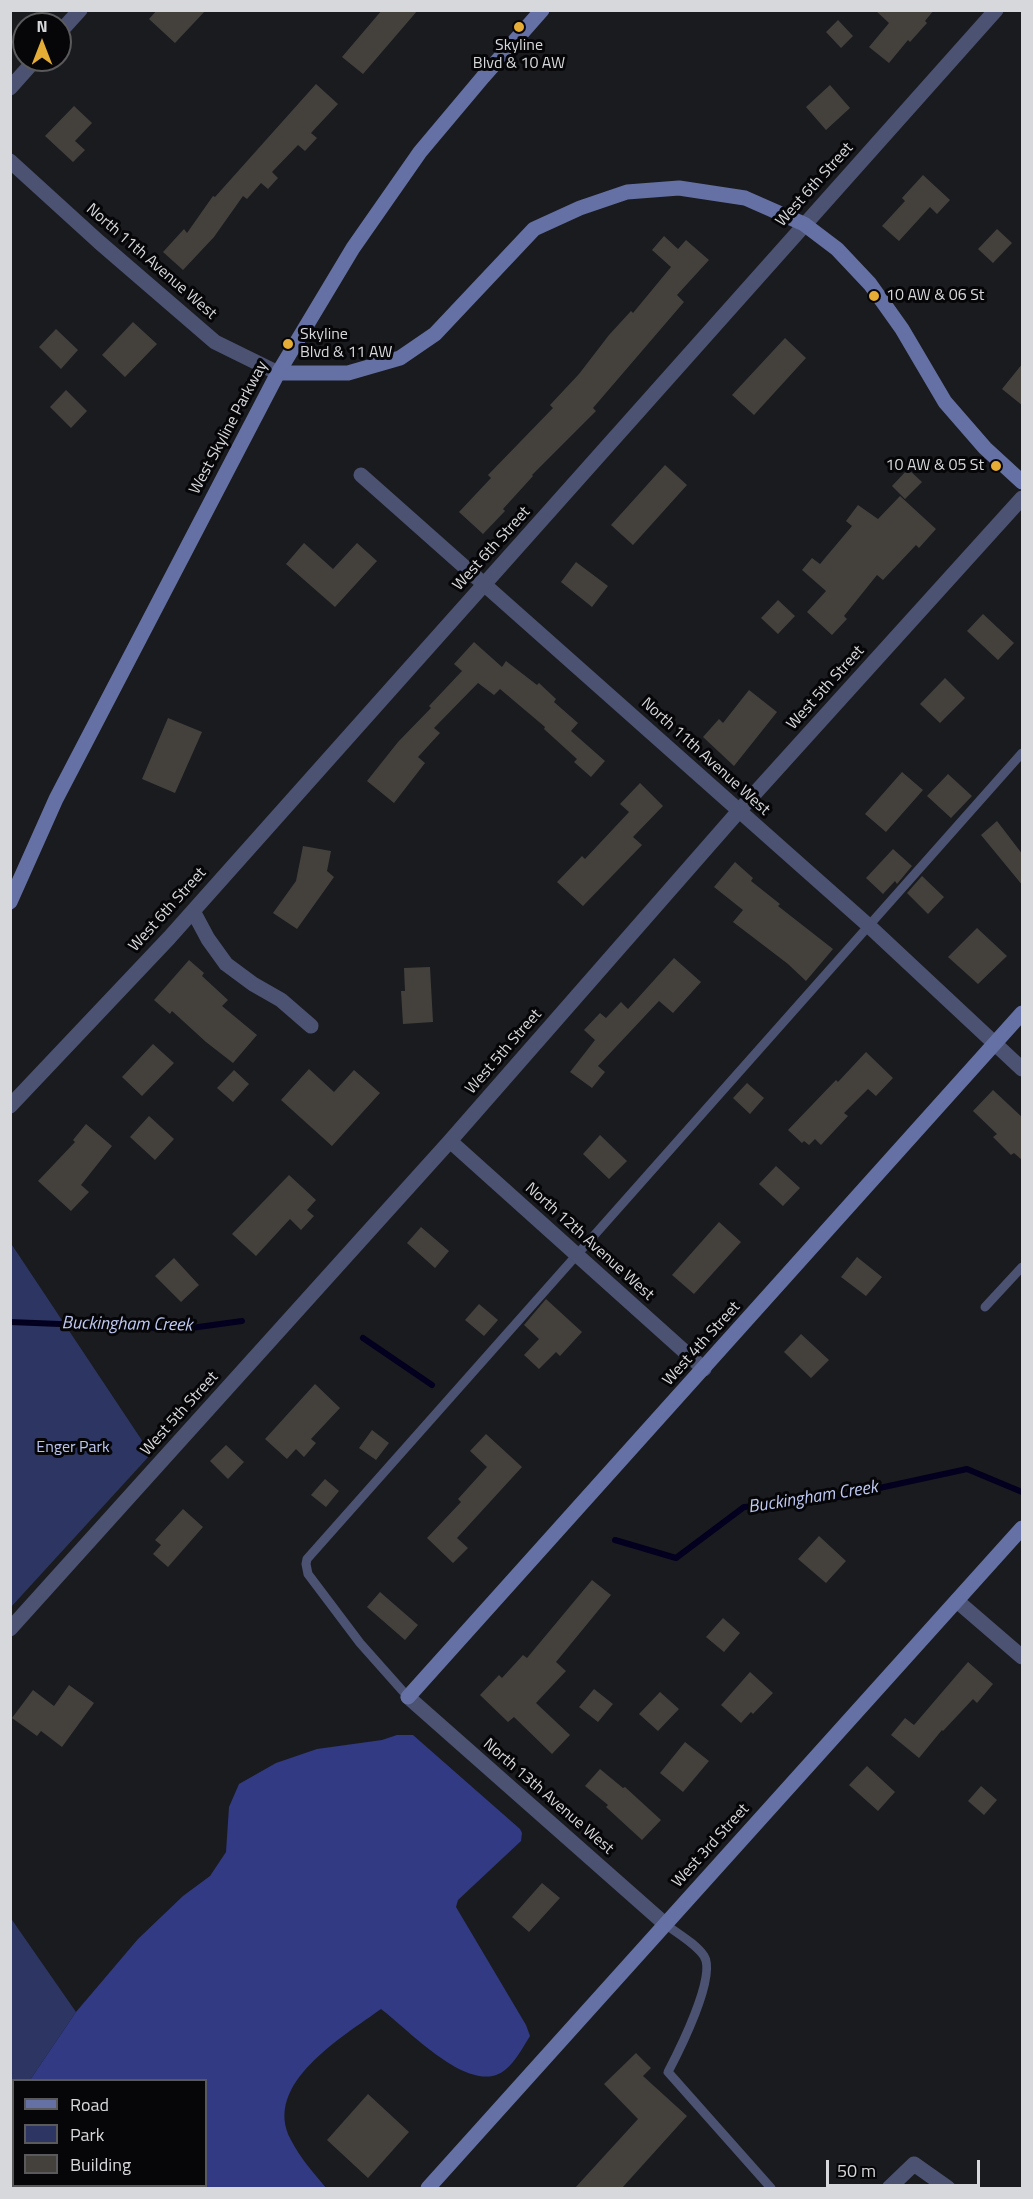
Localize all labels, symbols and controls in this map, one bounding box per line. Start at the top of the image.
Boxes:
north arrow [12,12,72,72]
text: N [36,14,48,38]
marker: Skyline Blvd & 10 AW [512,20,526,34]
place label: Skyline Blvd & 10 AW [473,36,565,74]
street label: West 6th Street [772,139,858,231]
street label: North 11th Avenue West [82,200,220,324]
place label: 10 AW & 06 St [886,286,984,306]
marker: 10 AW & 06 St [867,289,881,303]
place label: Skyline Blvd & 11 AW [300,325,392,363]
marker: Skyline Blvd & 11 AW [281,337,295,351]
street label: West Skyline Parkway [186,358,272,498]
place label: 10 AW & 05 St [886,456,984,476]
marker: 10 AW & 05 St [989,459,1003,473]
street label: West 6th Street [449,503,535,595]
street label: West 5th Street [783,642,869,734]
street label: North 11th Avenue West [637,694,773,820]
street label: West 6th Street [125,864,211,956]
street label: West 5th Street [462,1006,546,1098]
street label: North 12th Avenue West [521,1179,657,1305]
street label: West 4th Street [659,1298,745,1390]
water label: Buckingham Creek [61,1313,193,1337]
street label: West 5th Street [137,1368,223,1460]
park label: Enger Park [36,1438,110,1458]
water label: Buckingham Creek [747,1477,879,1519]
street label: North 13th Avenue West [479,1735,617,1859]
street label: West 3rd Street [668,1800,754,1892]
legend [12,2079,207,2187]
text: Road [70,2091,109,2118]
text: Park [70,2121,104,2148]
scale bar [829,2148,984,2186]
text: Building [70,2151,131,2178]
text: 50 m [837,2157,876,2184]

